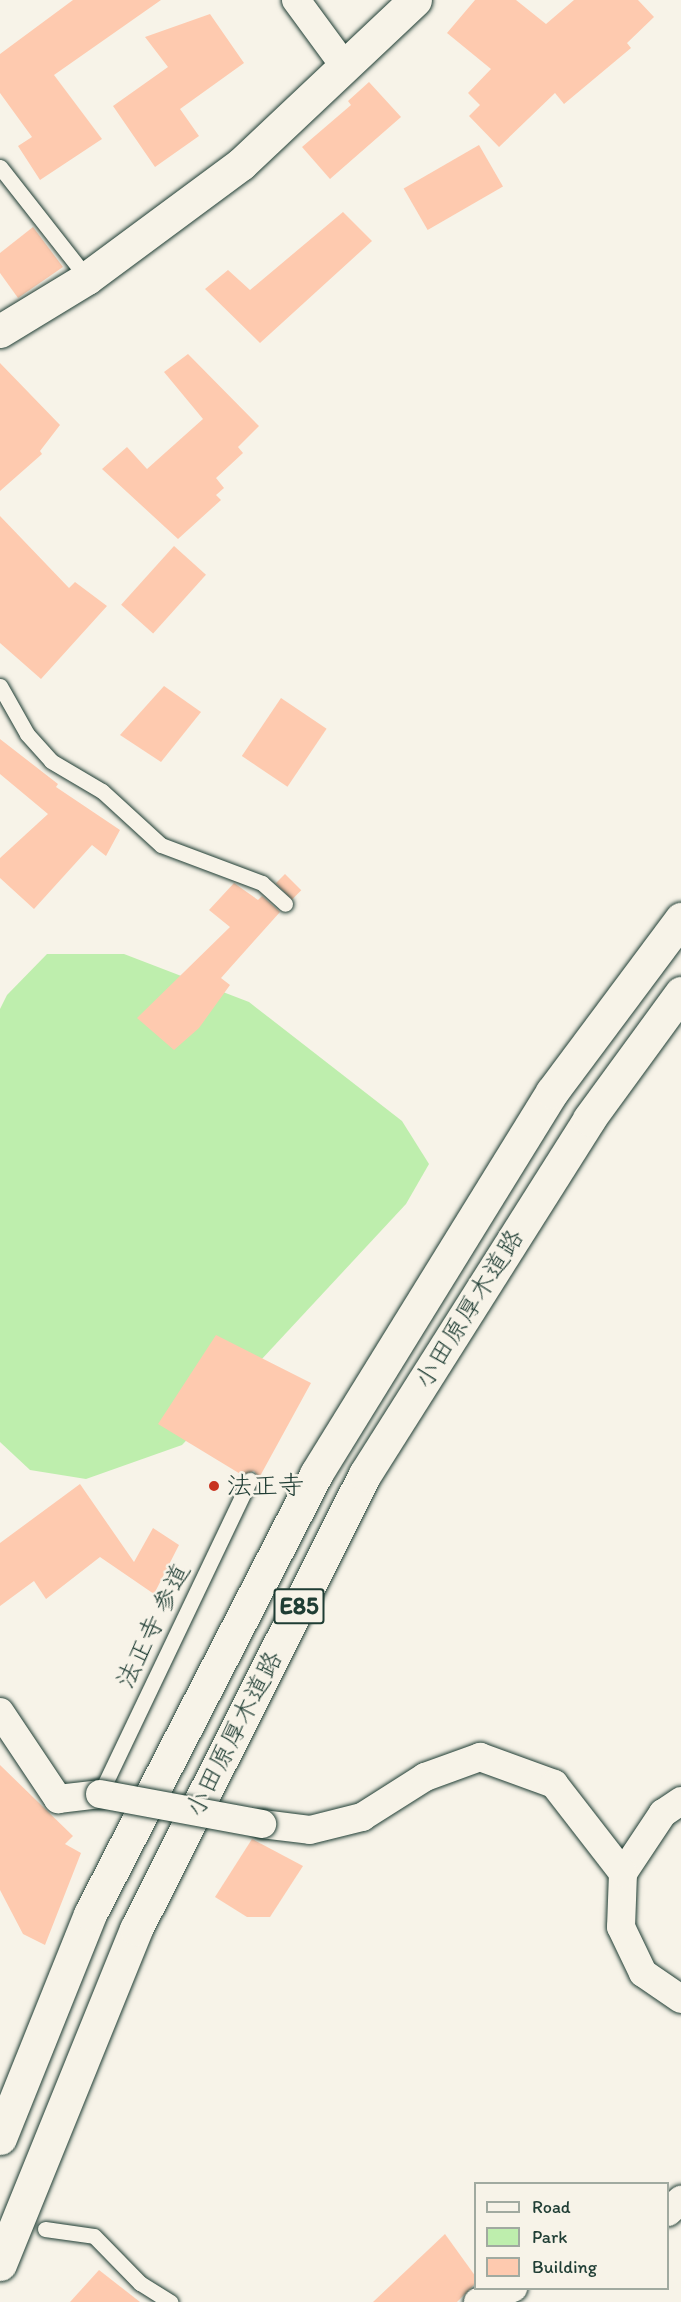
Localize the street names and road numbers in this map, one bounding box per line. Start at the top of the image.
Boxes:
street label: 小田原厚木道路 [408,1224,530,1394]
street label: 法正寺 参道 [109,1558,197,1694]
road number: E85 [274,1585,324,1627]
street label: 小田原厚木道路 [179,1646,289,1822]

